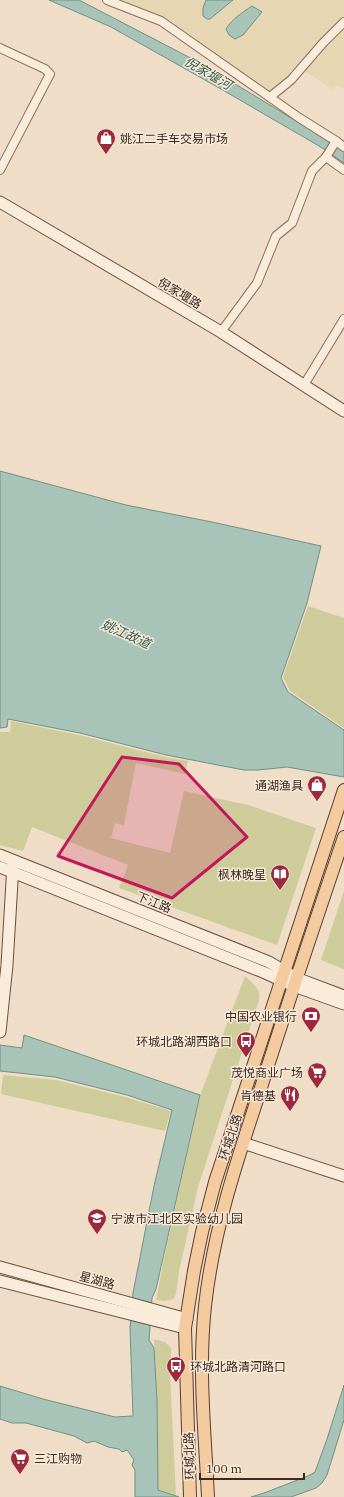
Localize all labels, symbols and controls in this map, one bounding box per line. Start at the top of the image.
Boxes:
water label: 倪家堰河 [181,53,237,95]
shop icon: 姚江二手车交易市场 [95,127,117,155]
place label: 姚江二手车交易市场 [120,131,228,146]
street label: 倪家堰路 [156,274,204,312]
water label: 姚江故道 [99,616,155,653]
shop icon: 通湖渔具 [306,774,328,802]
place label: 通湖渔具 [255,778,303,793]
library icon: 枫林晚星 [269,863,291,891]
place label: 枫林晚星 [218,867,266,882]
street label: 下江路 [134,888,174,916]
bank icon: 中国农业银行 [300,1005,322,1033]
place label: 中国农业银行 [225,1009,297,1024]
bus stop icon: 环城北路湖西路口 [235,1030,257,1058]
place label: 环城北路湖西路口 [136,1034,232,1049]
supermarket icon: 茂悦商业广场 [306,1061,328,1089]
place label: 茂悦商业广场 [231,1065,303,1080]
restaurant icon: 肯德基 [279,1084,301,1112]
place label: 肯德基 [240,1088,276,1103]
street label: 环城北路 [215,1112,245,1162]
school or university icon: 宁波市江北区实验幼儿园 [86,1207,108,1235]
place label: 宁波市江北区实验幼儿园 [111,1211,243,1226]
street label: 星湖路 [78,1268,116,1292]
bus stop icon: 环城北路清河路口 [165,1355,187,1383]
place label: 环城北路清河路口 [190,1359,286,1374]
street label: 环城北路 [181,1432,197,1480]
supermarket icon: 三江购物 [9,1447,31,1475]
place label: 三江购物 [34,1451,82,1466]
scale bar [200,1455,304,1481]
text: 100 m [206,1461,242,1476]

